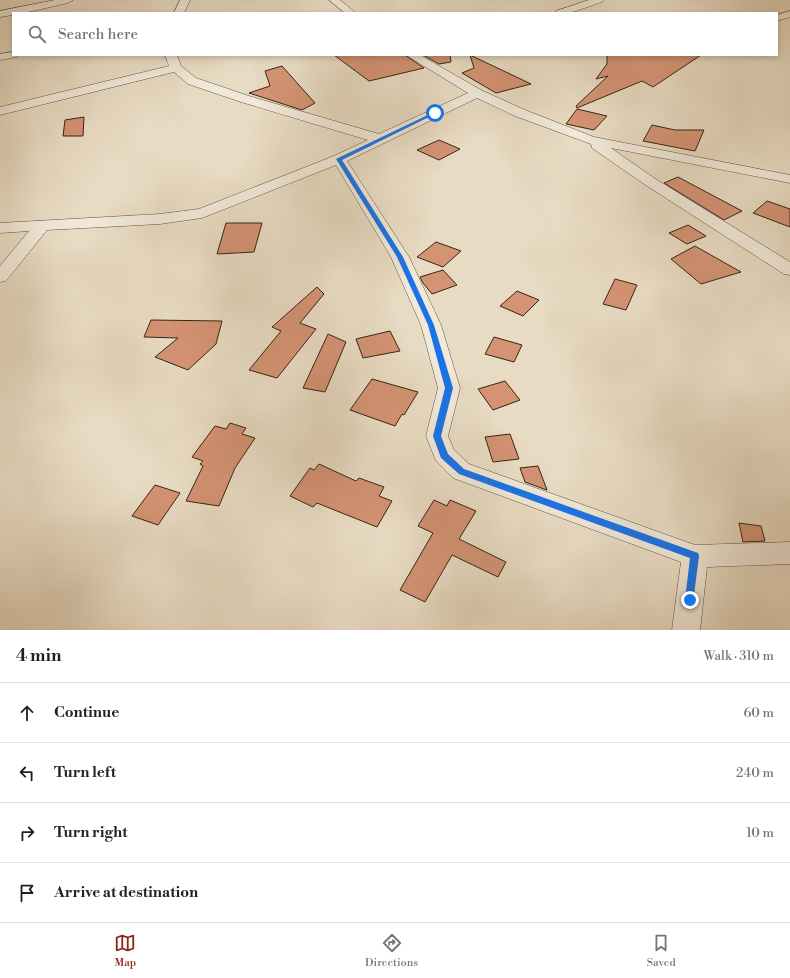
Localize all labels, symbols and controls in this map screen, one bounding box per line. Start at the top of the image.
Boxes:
search box [12,12,778,56]
icon: search [26,23,48,45]
text: Search here [58,25,138,44]
route start [426,104,444,122]
route end [681,591,699,609]
text: 4 min [16,645,61,667]
text: Walk · 310 m [704,648,774,664]
icon: ahead [16,702,38,724]
text: Continue [54,703,119,722]
text: 60 m [743,705,774,721]
icon: left [16,762,38,784]
text: Turn left [54,763,116,782]
text: 240 m [736,765,774,781]
icon: right [16,822,38,844]
text: Turn right [54,823,128,842]
text: 10 m [746,825,774,841]
icon: arrive [16,882,38,904]
text: Arrive at destination [54,883,198,902]
tab: Map [114,932,136,970]
tab: Directions [365,932,418,970]
tab: Saved [647,932,676,970]

